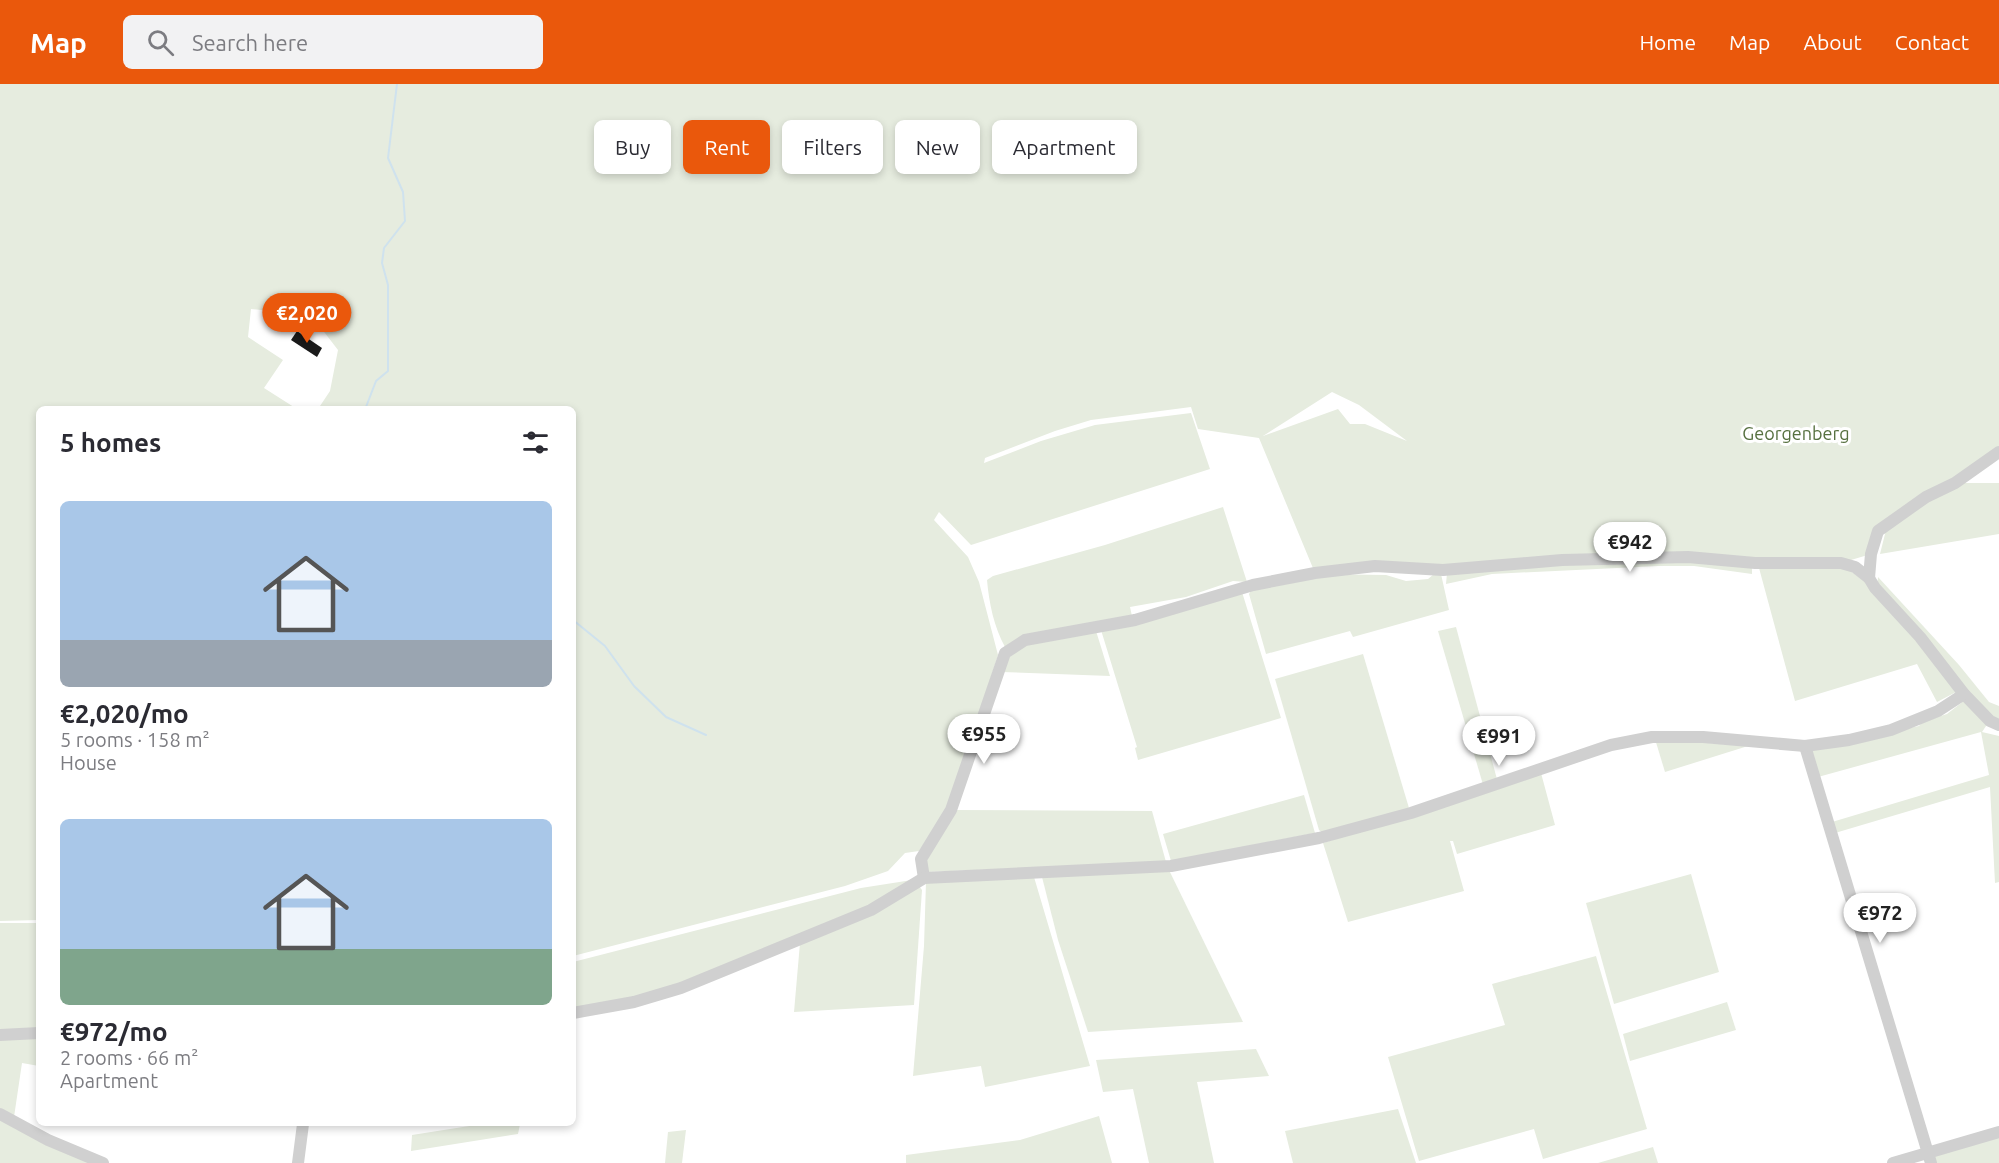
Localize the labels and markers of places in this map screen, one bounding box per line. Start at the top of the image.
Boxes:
pin: €2,020 [258,293,356,344]
pin: €942 [1594,522,1666,573]
pin: €955 [948,714,1020,765]
pin: €991 [1463,716,1535,767]
pin: €972 [1844,893,1916,944]

